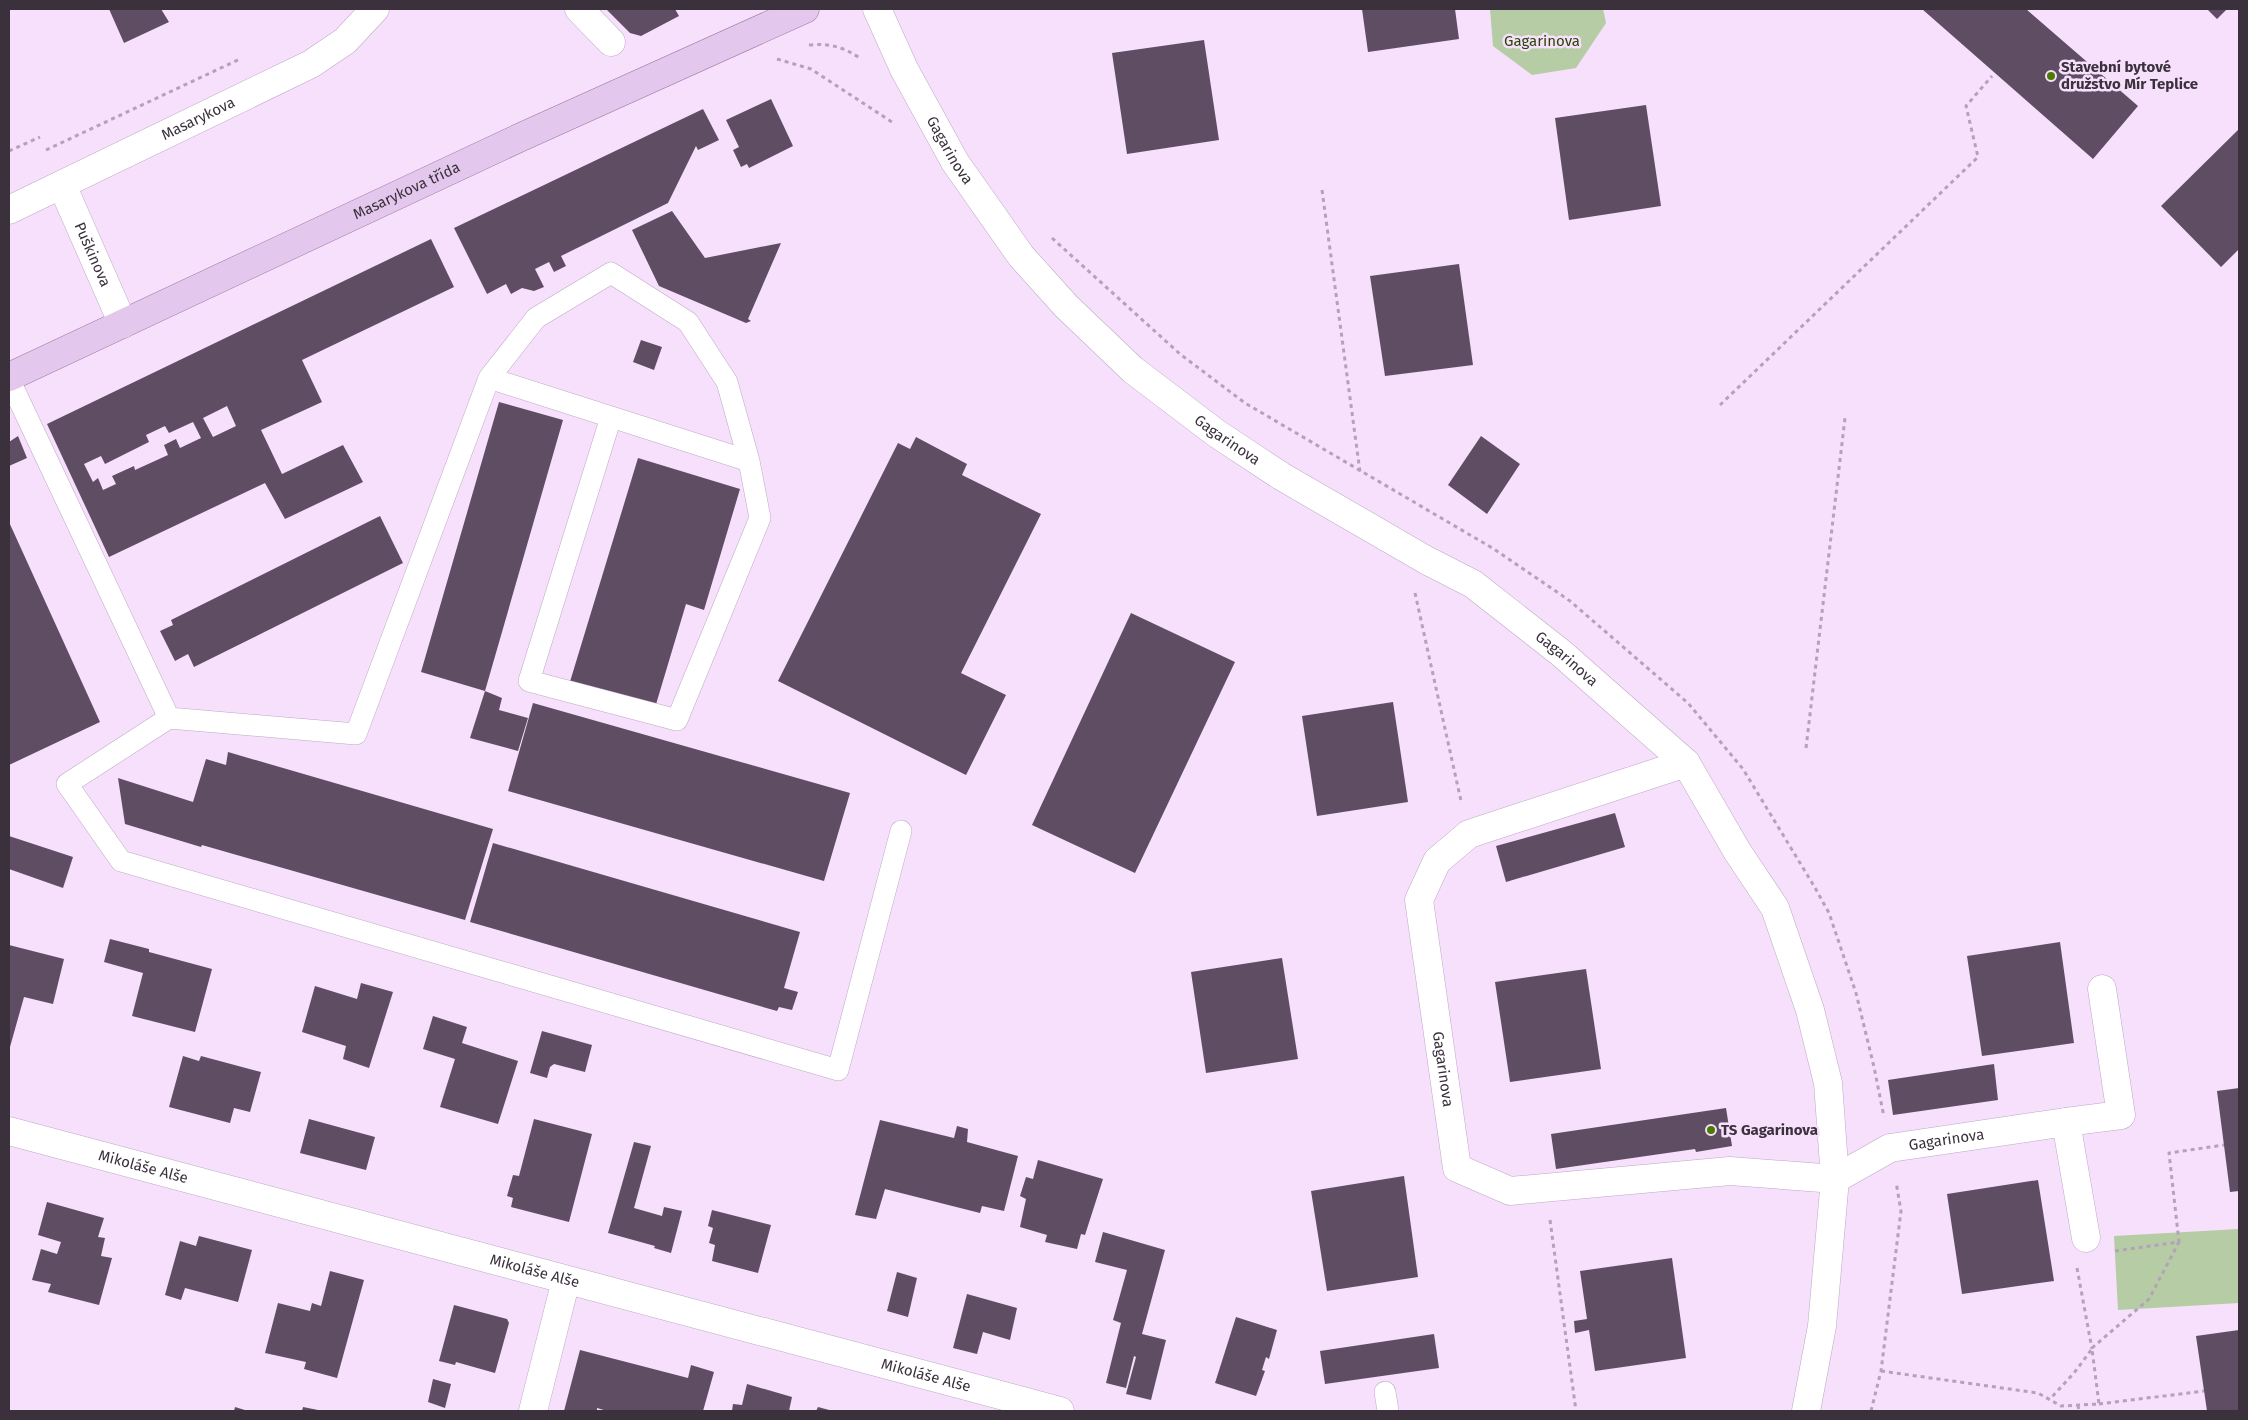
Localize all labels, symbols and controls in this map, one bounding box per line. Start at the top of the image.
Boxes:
park label: Gagarinova [1504,32,1580,50]
place label: Stavební bytové družstvo Mír Teplice [2061,58,2198,93]
marker: Stavební bytové družstvo Mír Teplice [2045,70,2057,82]
street label: Masarykova [158,93,238,144]
street label: Gagarinova [923,113,977,188]
street label: Masarykova třída [350,158,463,223]
street label: Puškinova [70,219,115,290]
street label: Gagarinova [1191,411,1264,469]
street label: Gagarinova [1532,627,1602,690]
street label: Gagarinova [1429,1030,1457,1108]
place label: TS Gagarinova [1721,1121,1818,1139]
marker: TS Gagarinova [1705,1124,1717,1136]
street label: Gagarinova [1908,1125,1985,1154]
street label: Mikoláše Alše [97,1146,190,1187]
street label: Mikoláše Alše [488,1251,581,1292]
street label: Mikoláše Alše [879,1355,973,1396]

